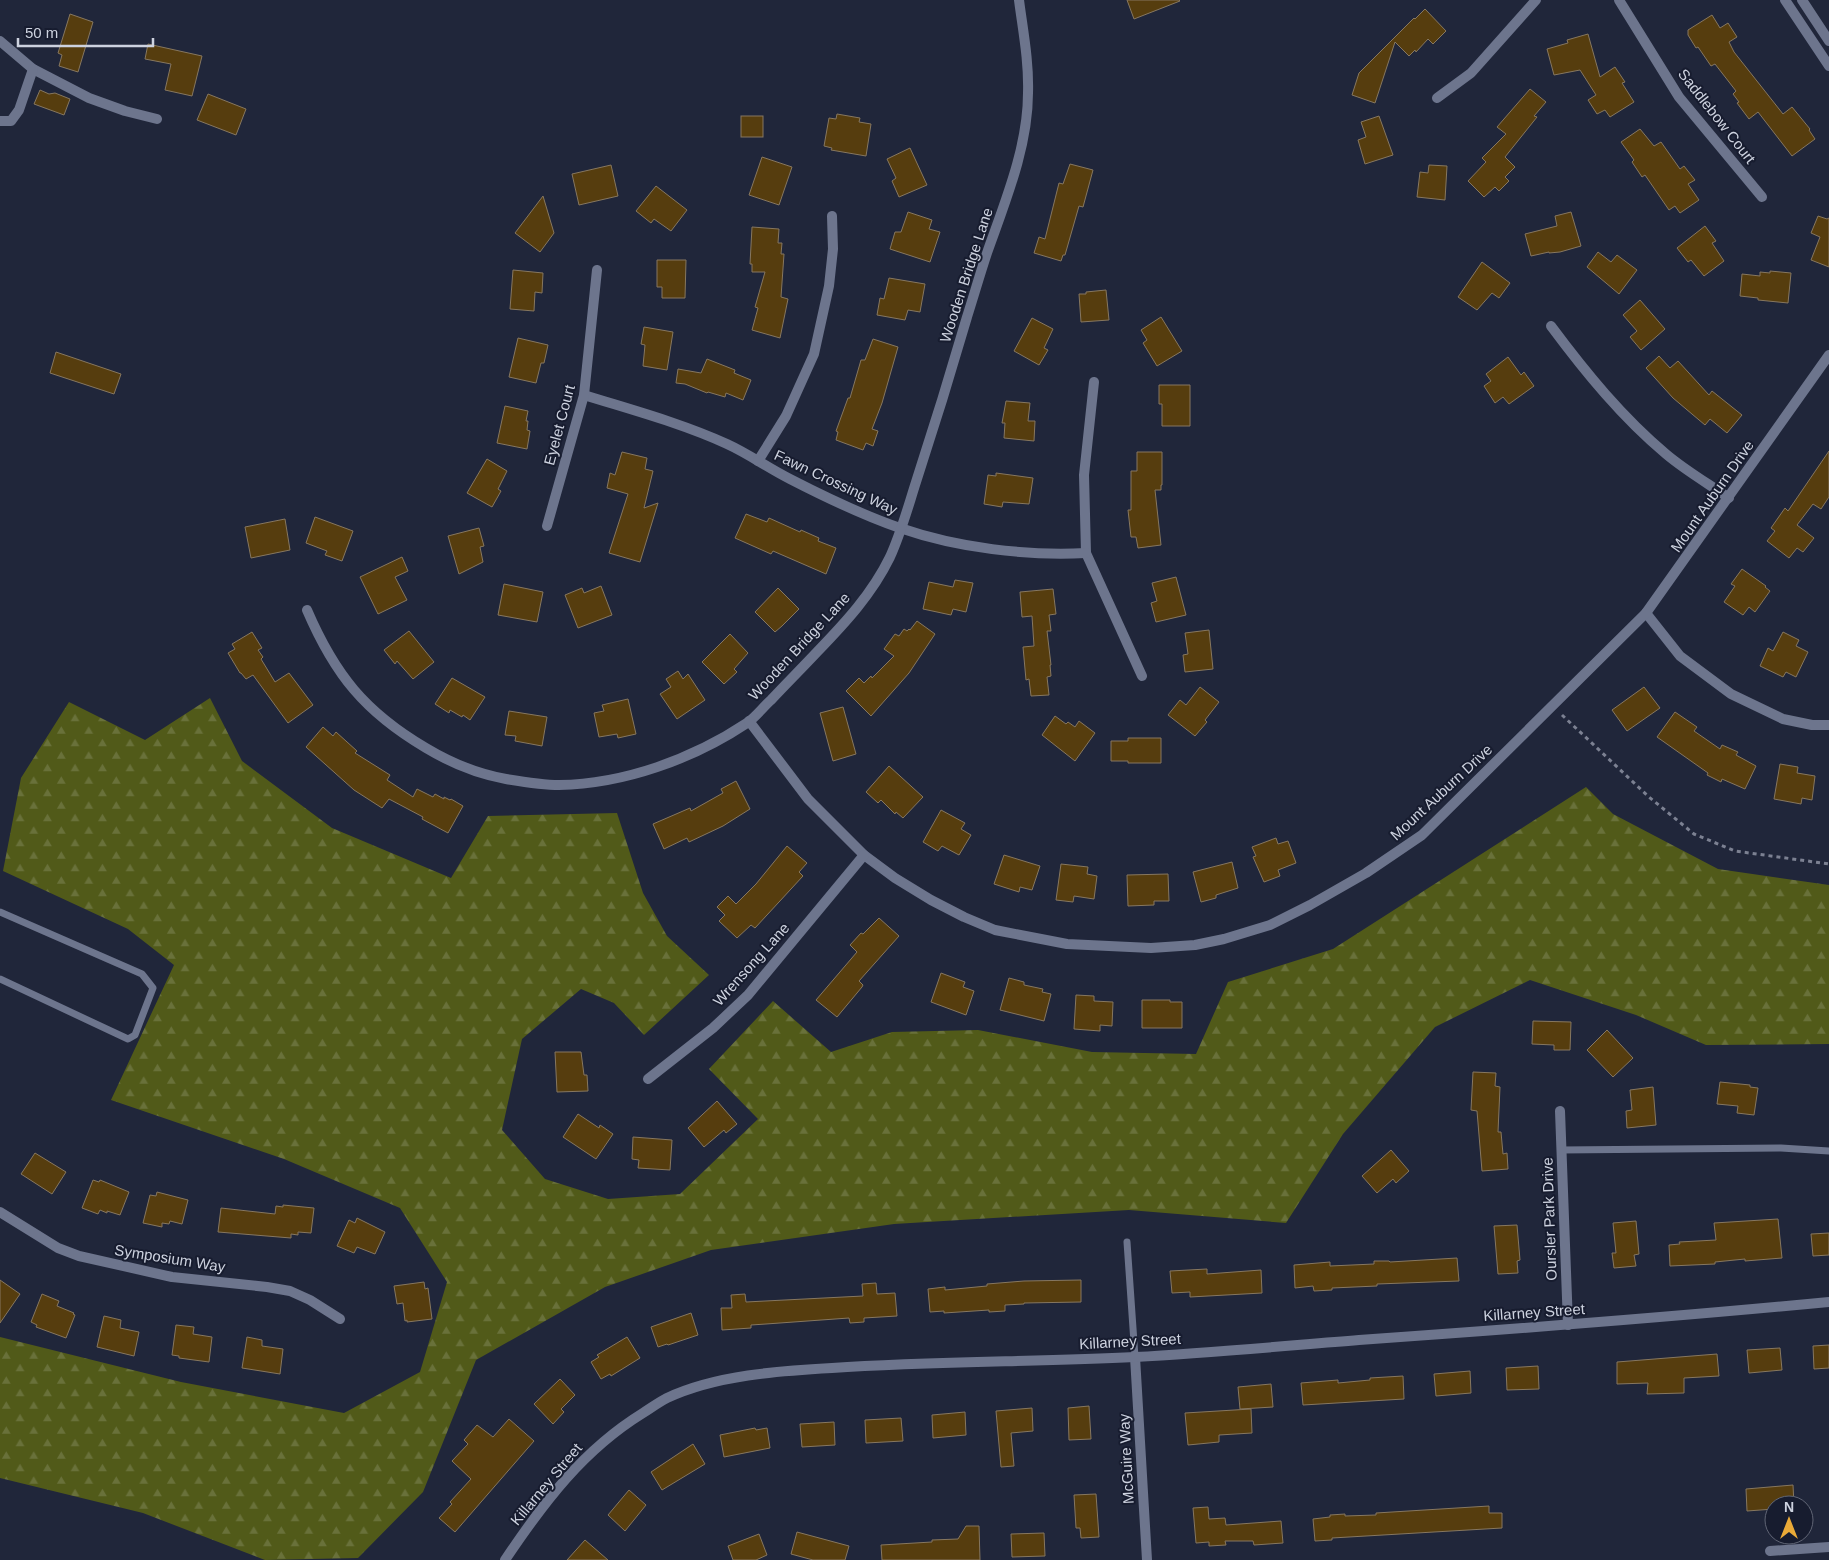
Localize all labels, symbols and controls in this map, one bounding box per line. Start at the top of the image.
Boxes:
scale bar [18,15,152,47]
text: 50 m [25,24,58,41]
street label: Saddlebow Court [1675,65,1760,167]
street label: Wooden Bridge Lane [936,205,996,345]
street label: Eyelet Court [540,382,578,467]
street label: Mount Auburn Drive [1667,437,1757,555]
street label: Fawn Crossing Way [772,446,901,518]
street label: Wooden Bridge Lane [745,589,853,703]
street label: Mount Auburn Drive [1387,741,1495,843]
street label: Wrensong Lane [709,919,793,1009]
street label: Oursler Park Drive [1538,1157,1560,1281]
street label: Symposium Way [113,1241,227,1275]
street label: Killarney Street [1483,1300,1586,1324]
street label: Killarney Street [1079,1330,1182,1352]
street label: McGuire Way [1115,1413,1137,1505]
street label: Killarney Street [507,1439,586,1528]
north arrow [1764,1495,1814,1545]
text: N [1784,1499,1794,1515]

